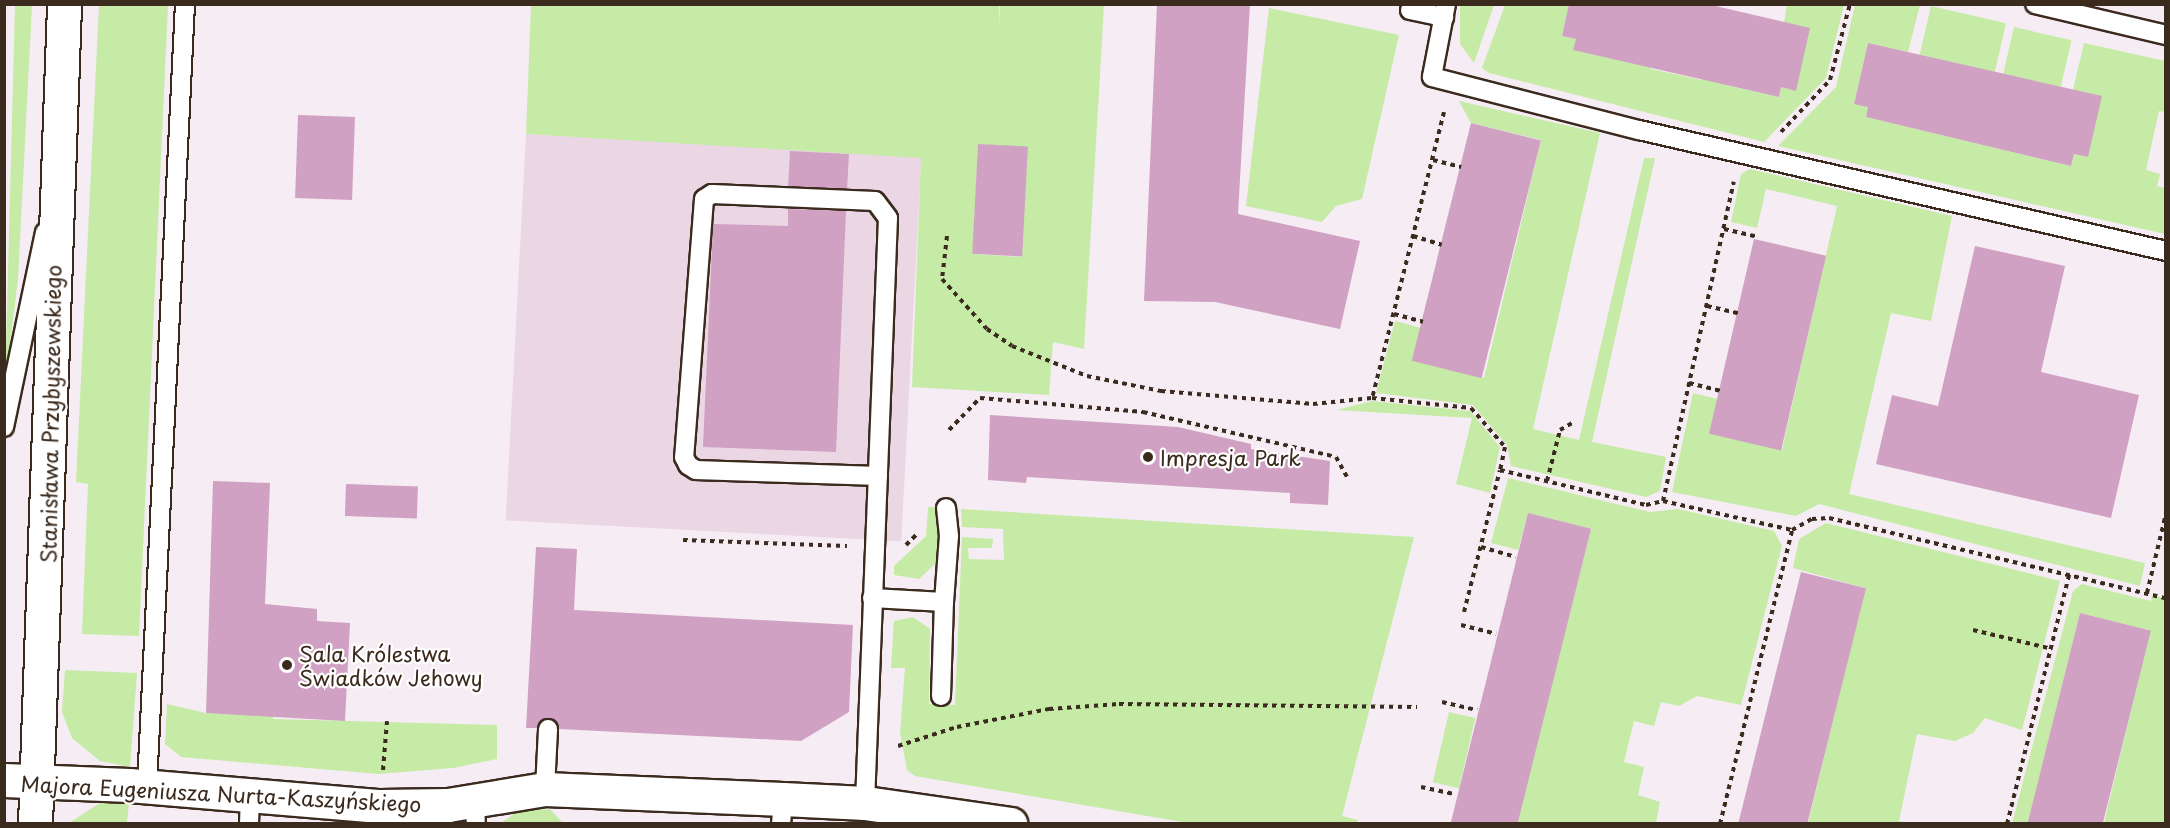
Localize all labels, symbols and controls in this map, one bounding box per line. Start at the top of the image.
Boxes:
street label: Stanisława Przybyszewskiego [35,266,65,562]
place label: Impresja Park [1160,444,1300,470]
marker: Impresja Park [1141,450,1155,464]
place label: Sala Królestwa Świadków Jehowy [299,640,483,690]
marker: Sala Królestwa Świadków Jehowy [280,658,294,672]
street label: Majora Eugeniusza Nurta-Kaszyńskiego [20,770,422,816]

